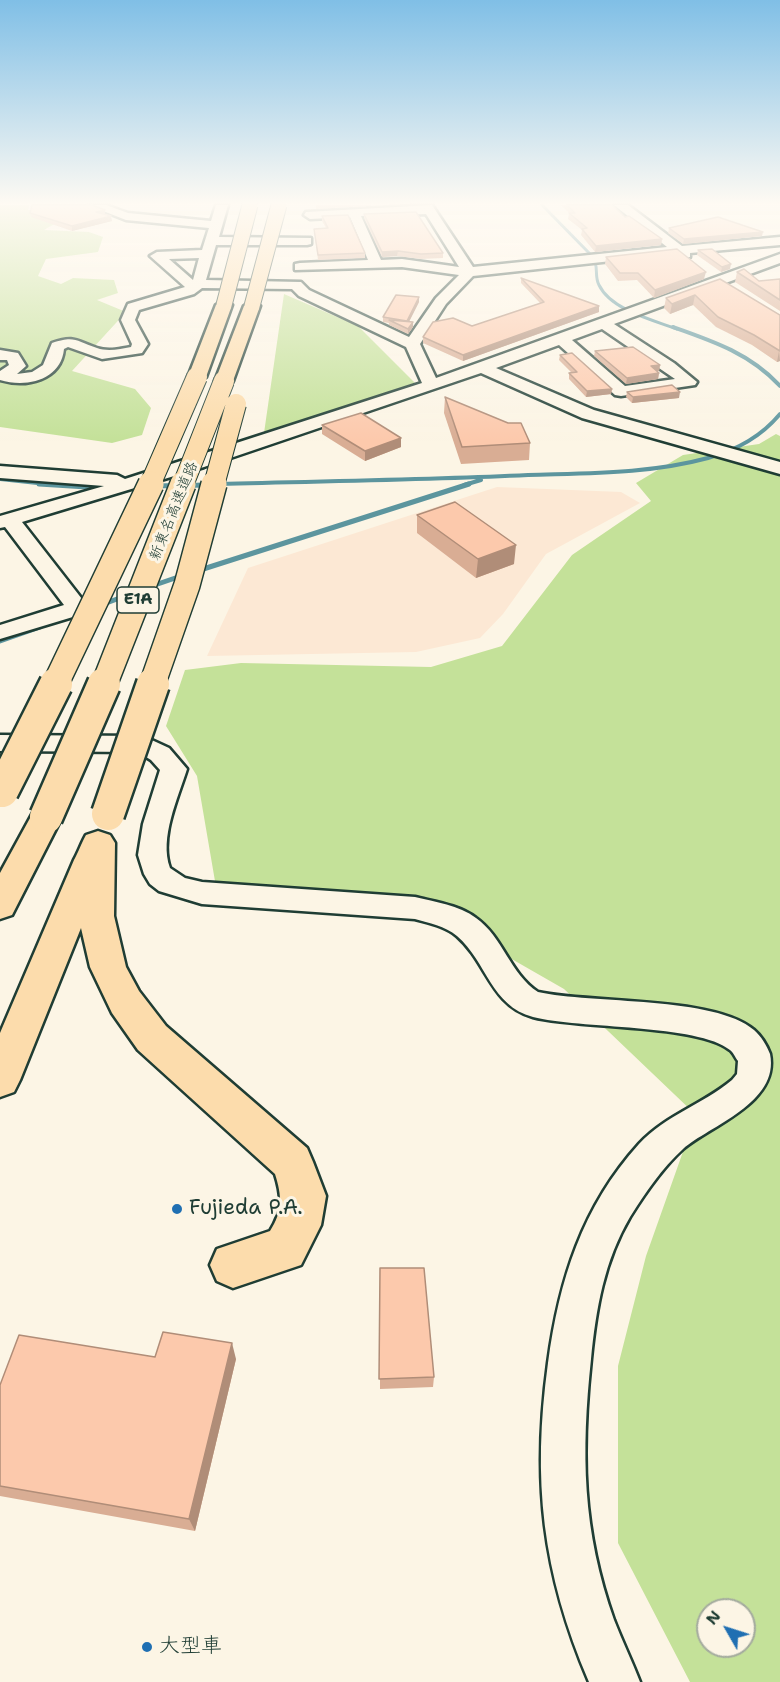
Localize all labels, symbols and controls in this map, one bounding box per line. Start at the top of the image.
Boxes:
street label: 新東名高速道路 [146,459,202,563]
road number: E1A [117,587,159,613]
place label: Fujieda P.A. [189,1196,303,1222]
marker: Fujieda P.A. [170,1202,184,1216]
north arrow [696,1598,756,1658]
text: N [701,1606,725,1629]
place label: 大型車 [159,1634,222,1660]
marker: 大型車 [140,1640,154,1654]

